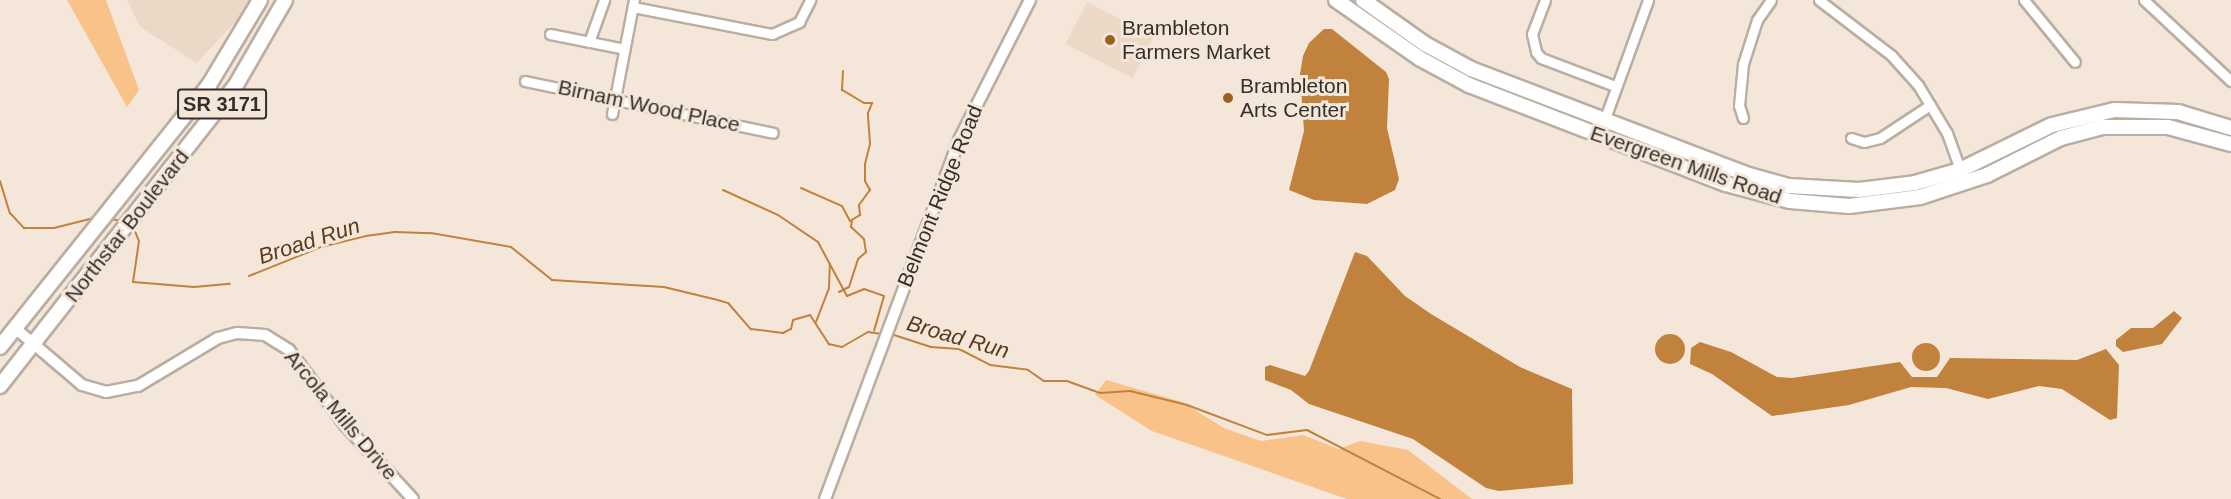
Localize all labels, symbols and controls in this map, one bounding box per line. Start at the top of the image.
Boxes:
place label: Brambleton Farmers Market [1122,15,1270,65]
marker: Brambleton Farmers Market [1103,33,1117,47]
place label: Brambleton Arts Center [1240,73,1347,123]
street label: Birnam Wood Place [556,74,742,138]
road number: SR 3171 [177,87,267,121]
marker: Brambleton Arts Center [1221,91,1235,105]
street label: Belmont Ridge Road [892,101,988,291]
street label: Evergreen Mills Road [1587,120,1785,210]
street label: Northstar Boulevard [60,145,194,307]
water label: Broad Run [255,212,363,270]
water label: Broad Run [904,310,1012,364]
street label: Arcola Mills Drive [279,345,403,485]

